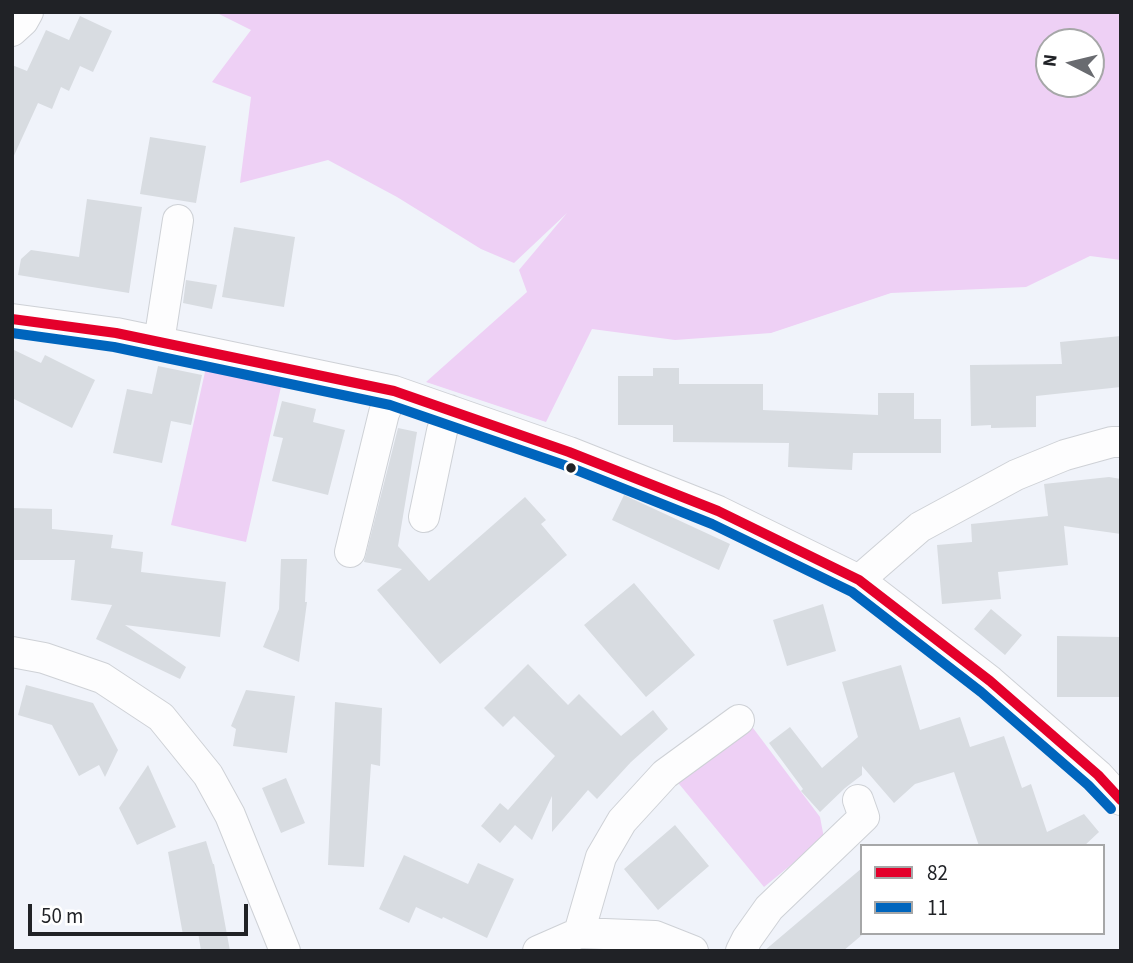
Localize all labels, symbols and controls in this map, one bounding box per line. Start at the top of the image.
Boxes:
north arrow [1035,28,1105,98]
text: N [1036,53,1065,69]
unlabelled marker [564,461,578,475]
legend [860,844,1105,935]
text: 82 [927,858,948,888]
scale bar [32,890,252,934]
text: 11 [927,893,948,923]
text: 50 m [41,901,83,931]

